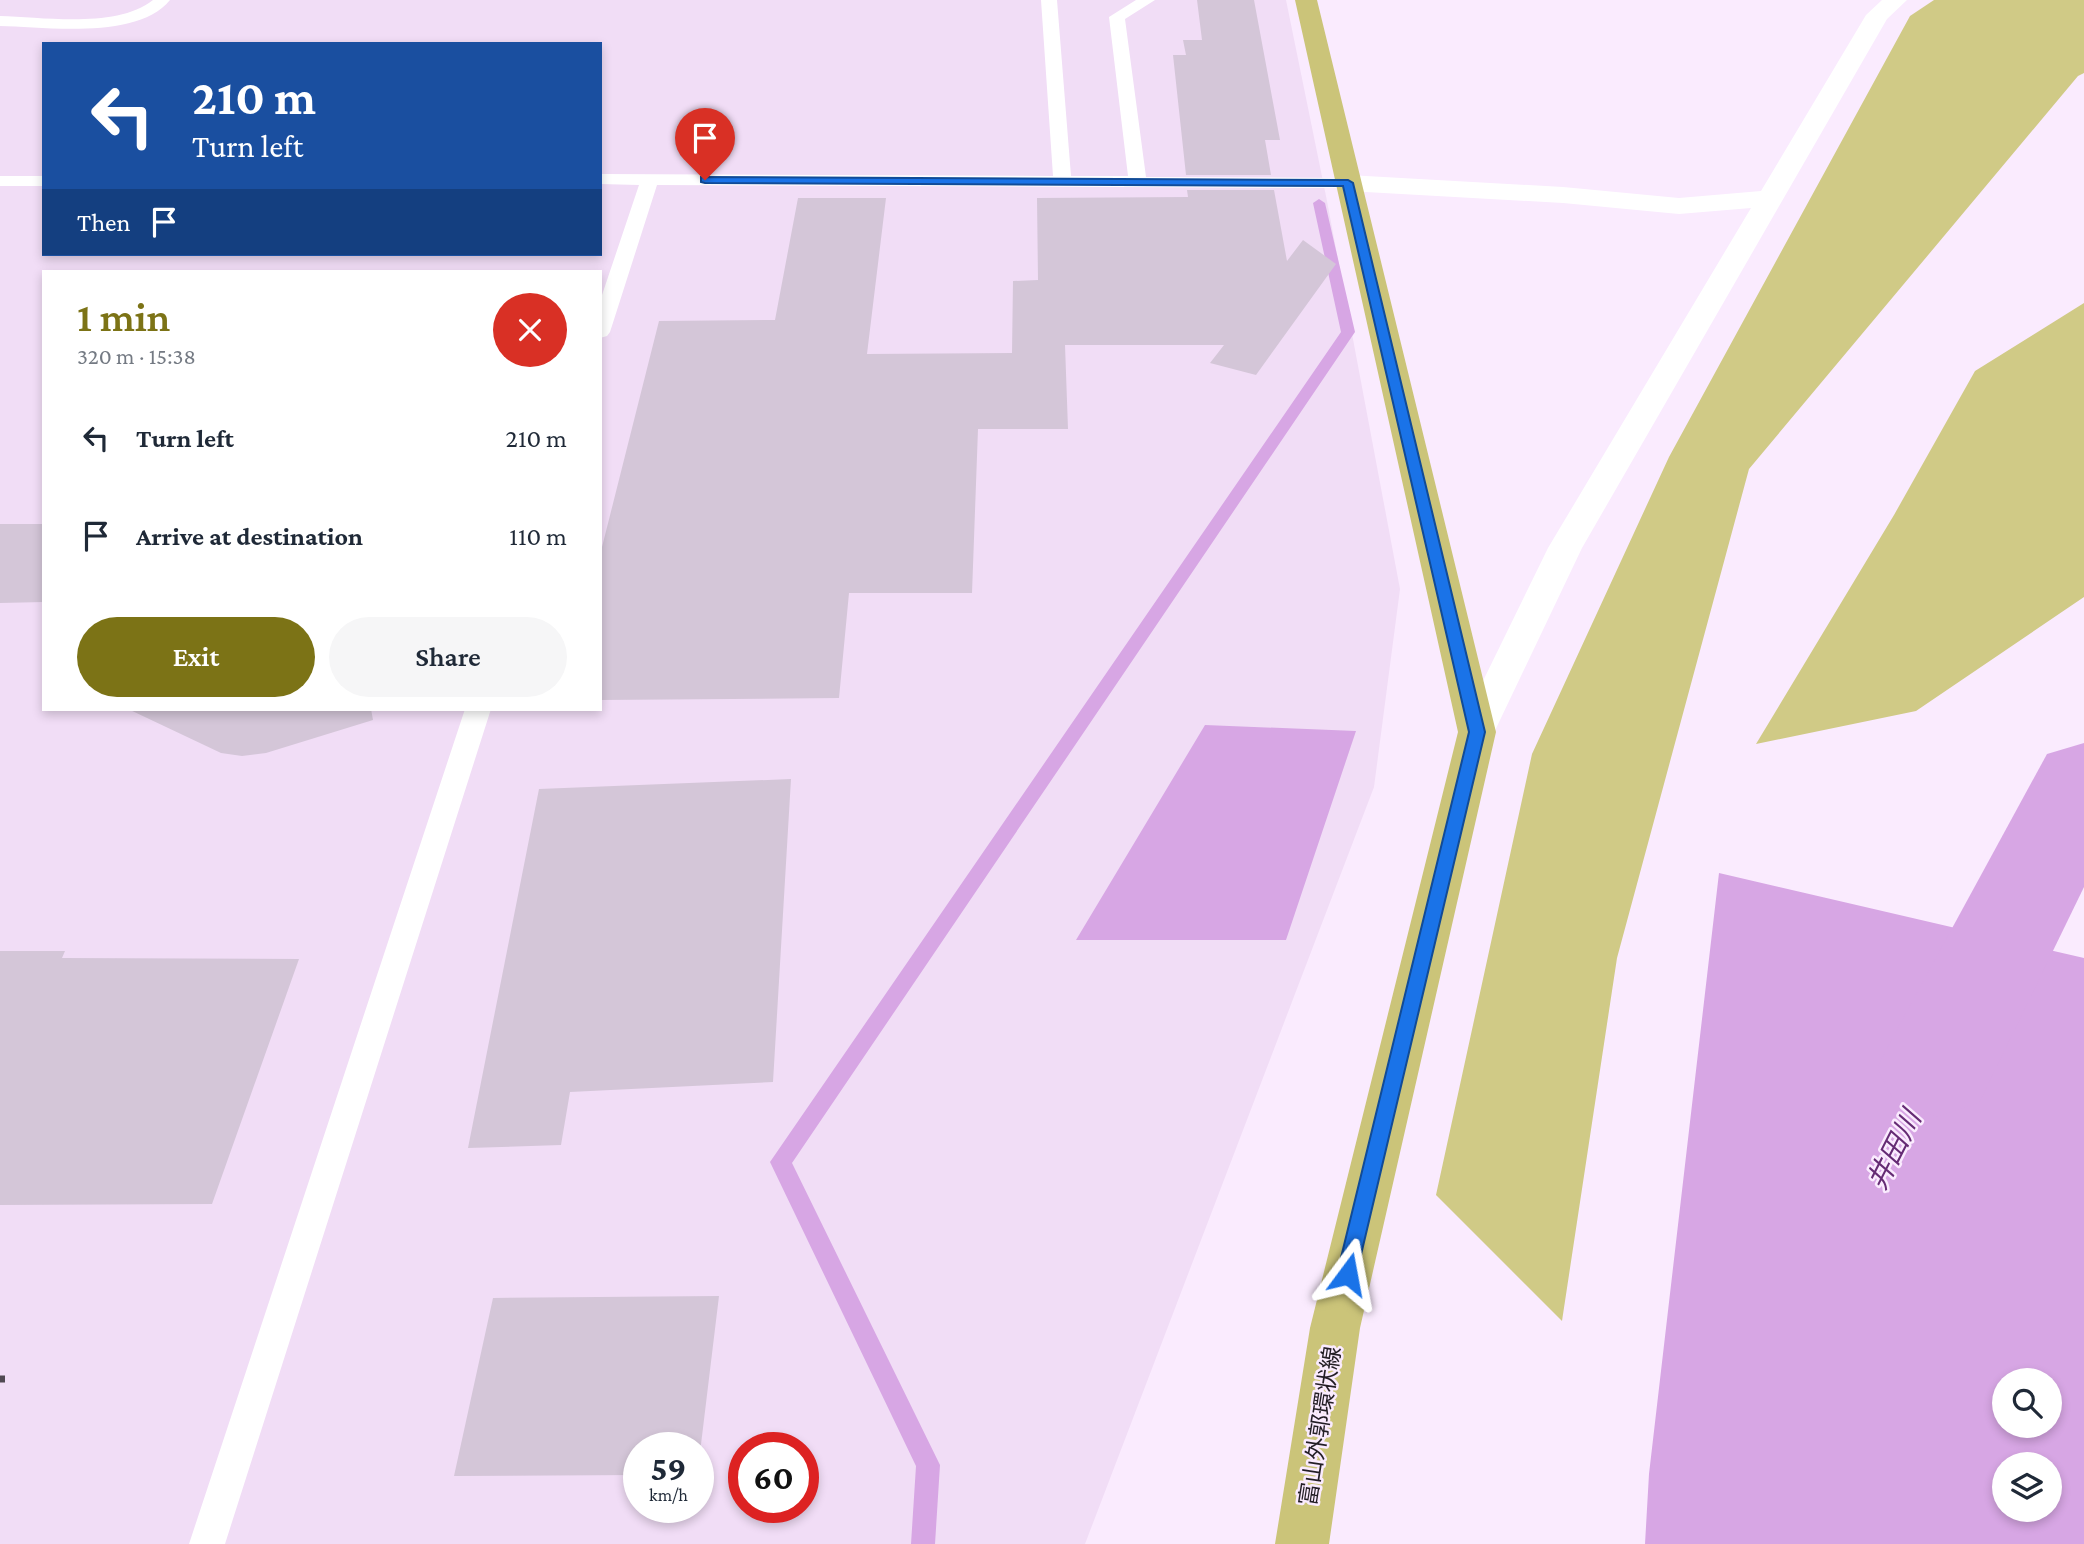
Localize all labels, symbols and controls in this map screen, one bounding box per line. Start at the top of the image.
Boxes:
icon: left [77,70,168,161]
text: 210 m [192,70,316,125]
pin [675,108,735,180]
icon: arrive [686,119,724,157]
text: Turn left [192,128,303,164]
icon: arrive [145,203,183,241]
text: Then [77,208,131,237]
text: 1 min [77,293,170,340]
button: close [493,293,567,367]
text: 320 m · 15:38 [77,343,196,369]
icon: left [77,419,115,457]
text: Turn left [136,424,234,453]
text: 210 m [506,424,567,453]
icon: arrive [77,517,115,555]
text: Arrive at destination [136,522,363,551]
text: 110 m [509,522,567,551]
button: Exit [77,617,315,697]
button: Share [329,617,567,697]
water label: 井田川 [1861,1103,1928,1194]
position arrow [1311,1237,1385,1311]
street label: 富山外郭環状線 [1295,1344,1345,1508]
map controls [1992,1368,2062,1522]
button: search [1992,1368,2062,1438]
speed limit sign: 60 [728,1432,819,1523]
text: 59 [651,1449,686,1488]
button: layers [1992,1452,2062,1522]
text: km/h [649,1485,688,1505]

